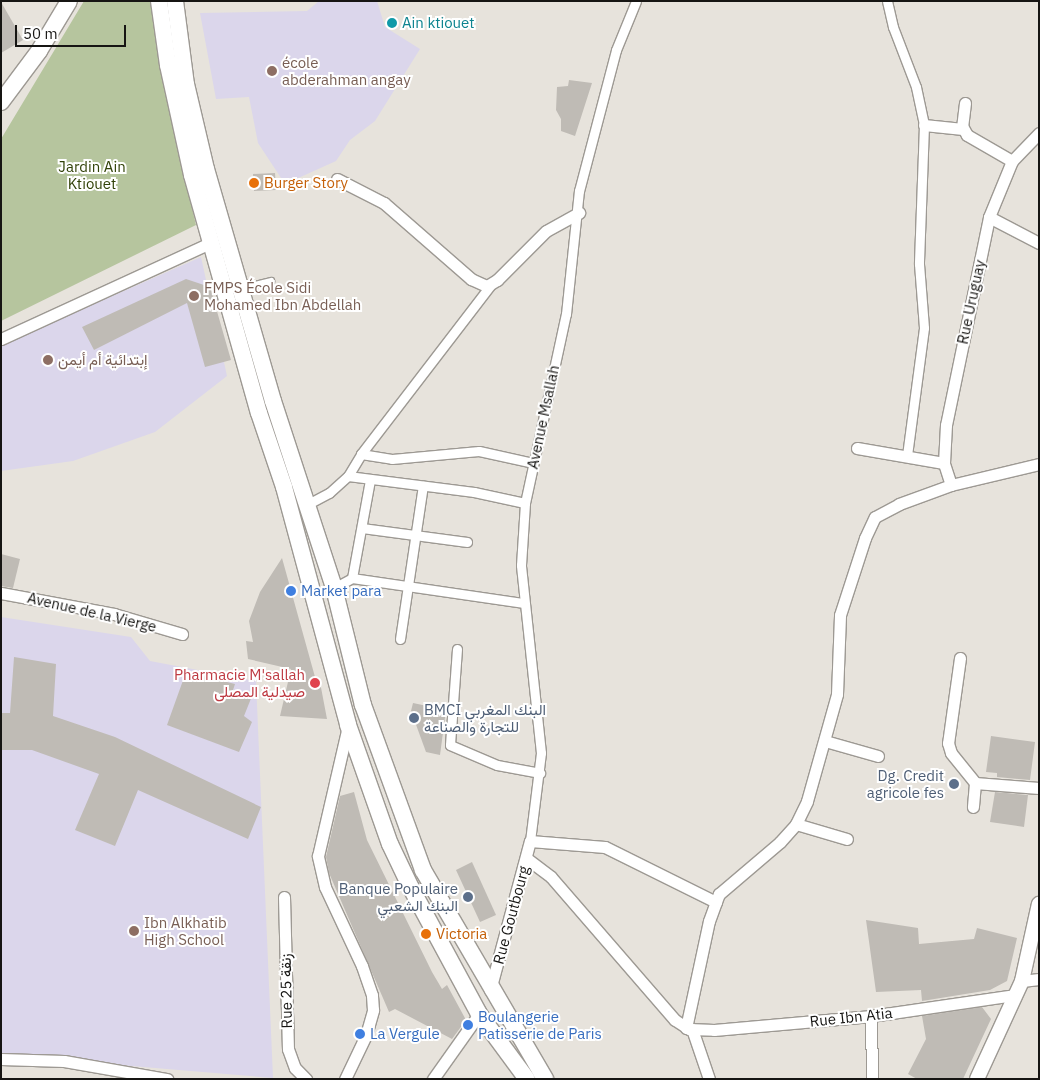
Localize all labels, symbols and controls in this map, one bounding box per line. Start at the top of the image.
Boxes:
place label: Ain ktiouet [402,14,475,32]
scale bar [18,15,129,47]
marker: Ain ktiouet [386,17,398,29]
text: 50 m [23,24,58,43]
place label: école abderahman angay [282,53,411,88]
marker: école abderahman angay [266,65,278,77]
park label: Jardin Ain Ktiouet [58,157,126,192]
place label: Burger Story [264,174,348,192]
marker: Burger Story [248,177,260,189]
street label: Rue Uruguay [953,258,989,346]
place label: FMPS École Sidi Mohamed Ibn Abdellah [204,278,361,313]
marker: FMPS École Sidi Mohamed Ibn Abdellah [188,290,200,302]
place label: إبتدائية أم أيمن [58,351,148,369]
marker: إبتدائية أم أيمن [42,354,54,366]
street label: Avenue Msallah [523,363,563,471]
place label: Market para [301,582,382,600]
marker: Market para [285,585,297,597]
street label: Avenue de la Vierge [26,588,158,636]
place label: Pharmacie M'sallah صيدلية المصلى [174,665,305,700]
marker: Pharmacie M'sallah صيدلية المصلى [309,677,321,689]
place label: BMCI البنك المغربي للتجارة والصناعة [424,700,546,735]
marker: BMCI البنك المغربي للتجارة والصناعة [408,712,420,724]
place label: Dg. Credit agricole fes [867,766,944,801]
marker: Dg. Credit agricole fes [948,778,960,790]
street label: Rue Goutbourg [489,864,533,966]
place label: Banque Populaire البنك الشعبي [339,879,458,914]
marker: Banque Populaire البنك الشعبي [462,891,474,903]
place label: Ibn Alkhatib High School [144,913,227,948]
marker: Ibn Alkhatib High School [128,925,140,937]
place label: Victoria [436,925,487,943]
marker: Victoria [420,928,432,940]
street label: Rue 25 زنقة [276,953,296,1029]
street label: Rue Ibn Atia [809,1004,893,1030]
place label: Boulangerie Patisserie de Paris [478,1007,602,1042]
marker: Boulangerie Patisserie de Paris [462,1019,474,1031]
place label: La Vergule [370,1025,440,1043]
marker: La Vergule [354,1028,366,1040]

